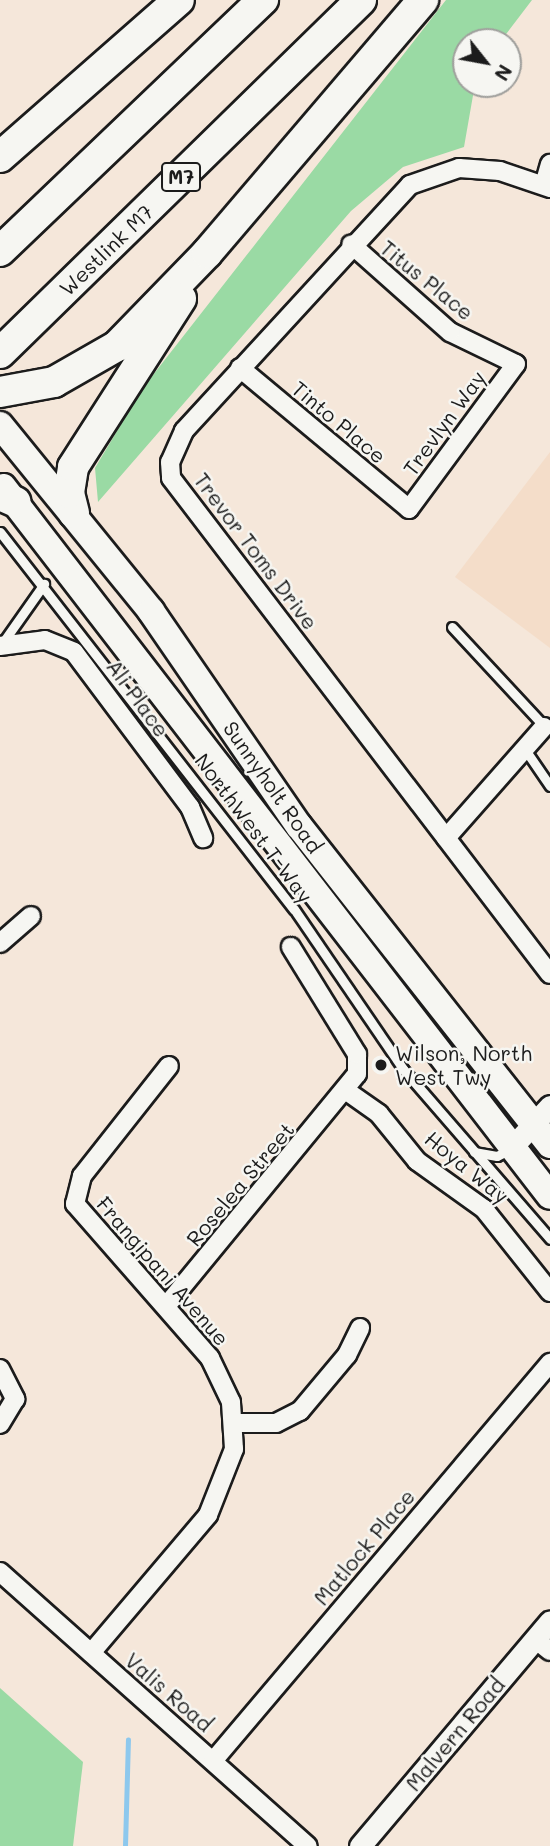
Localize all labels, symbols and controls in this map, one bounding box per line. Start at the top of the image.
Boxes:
north arrow [452,28,522,98]
text: N [489,60,518,86]
road number: M7 [160,162,202,192]
street label: Westlink M7 [54,199,158,301]
street label: Titus Place [375,235,479,325]
street label: Trevlyn Way [398,366,490,480]
street label: Tinto Place [287,375,391,469]
street label: Trevor Toms Drive [189,468,323,634]
street label: Ali Place [102,654,174,742]
street label: Sunnyholt Road [218,716,328,858]
street label: NorthWest T-Way [190,748,318,908]
place label: Wilson, North West Twy [395,1040,532,1090]
marker: Wilson, North West Twy [373,1057,389,1073]
street label: Roselea Street [181,1117,299,1251]
street label: Hoya Way [420,1126,514,1208]
street label: Frangipani Avenue [91,1191,235,1351]
street label: Matlock Place [308,1484,420,1610]
street label: Valis Road [120,1647,218,1737]
street label: Malvern Road [400,1672,510,1796]

